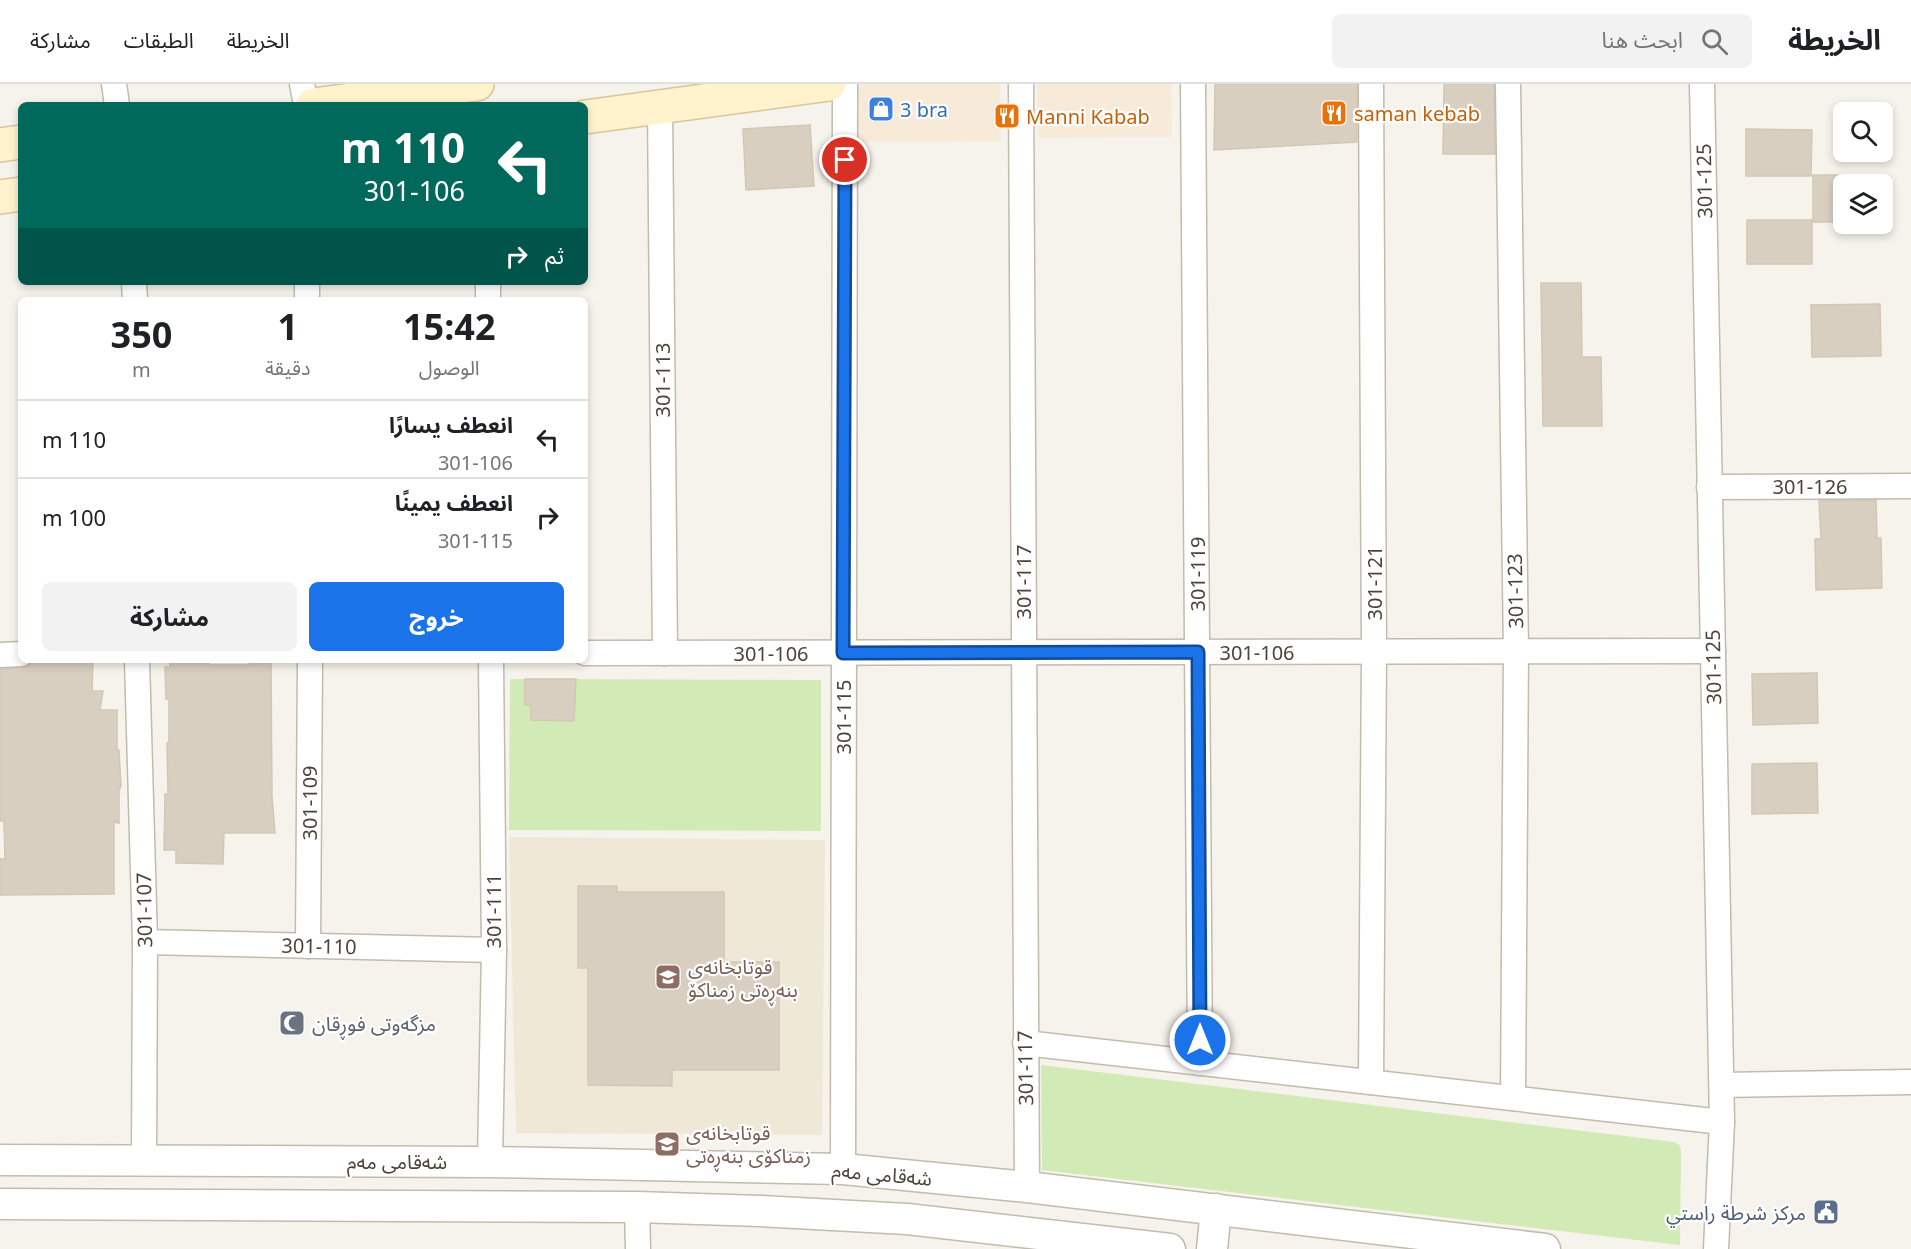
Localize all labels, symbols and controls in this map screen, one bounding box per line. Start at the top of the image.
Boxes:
search box [1332,14,1752,68]
text: الخريطة [1788,20,1881,58]
text: ابحث هنا [1601,24,1683,54]
icon: search [1698,25,1731,58]
text: مشاركة [30,26,91,54]
text: الطبقات [124,26,194,54]
text: الخريطة [227,26,290,54]
shop icon: 3 bra [866,94,896,124]
place label: 3 bra [900,96,948,123]
restaurant icon: saman kebab [1319,98,1349,128]
place label: saman kebab [1354,100,1480,127]
restaurant icon: Manni Kabab [992,101,1022,131]
map controls [1833,102,1893,234]
button: search [1833,102,1893,162]
place label: Manni Kabab [1026,103,1150,130]
text: 110 m [341,118,465,175]
icon: left [486,126,564,204]
pin [819,134,870,185]
icon: arrive [828,143,861,176]
street label: 301-125 [1690,143,1718,219]
text: 301-106 [364,172,465,209]
button: layers [1833,174,1893,234]
icon: right [500,240,533,273]
text: ثم [545,240,564,270]
text: 1 [277,302,298,351]
text: 15:42 [403,302,495,351]
text: 350 [111,310,172,359]
street label: 301-113 [649,342,676,418]
text: دقيقة [265,354,310,381]
text: الوصول [419,354,480,381]
text: m [132,356,151,383]
text: انعطف يسارًا [389,409,513,439]
icon: left [531,423,564,456]
text: 110 m [42,424,106,454]
text: 301-106 [438,449,513,476]
street label: 301-126 [1772,473,1848,500]
text: انعطف يمينًا [395,487,513,517]
icon: right [531,501,564,534]
text: 100 m [42,502,106,532]
text: 301-115 [438,527,513,554]
street label: 301-119 [1184,536,1211,612]
street label: 301-117 [1010,544,1037,620]
street label: 301-121 [1361,545,1388,621]
street label: 301-123 [1501,553,1529,629]
button: مشاركة [42,582,297,651]
button: خروج [309,582,564,651]
street label: 301-125 [1699,629,1727,705]
street label: 301-106 [1219,639,1295,666]
street label: 301-106 [733,640,809,667]
street label: 301-115 [830,679,857,755]
street label: 301-109 [296,765,323,841]
street label: 301-107 [130,872,158,948]
street label: 301-111 [480,873,507,949]
street label: 301-110 [281,932,357,960]
place label: قوتابخانەی بنەڕەتی زمناکۆ [688,953,798,1007]
school or university icon: قوتابخانەی بنەڕەتی زمناکۆ [653,962,683,992]
mosque icon: مزگەوتی فوڕقان [277,1008,307,1038]
position arrow [1168,1008,1232,1072]
place label: مزگەوتی فوڕقان [312,1010,436,1041]
street label: 301-117 [1011,1030,1039,1106]
place label: قوتابخانەی زمناكۆی بنەڕەتی [686,1119,811,1173]
school or university icon: قوتابخانەی زمناكۆی بنەڕەتی [652,1129,682,1159]
street label: شەقامی مەم [347,1148,447,1177]
street label: شەقامی مەم [831,1156,933,1194]
public building icon: مركز شرطة راستي [1811,1197,1841,1227]
place label: مركز شرطة راستي [1666,1199,1806,1228]

